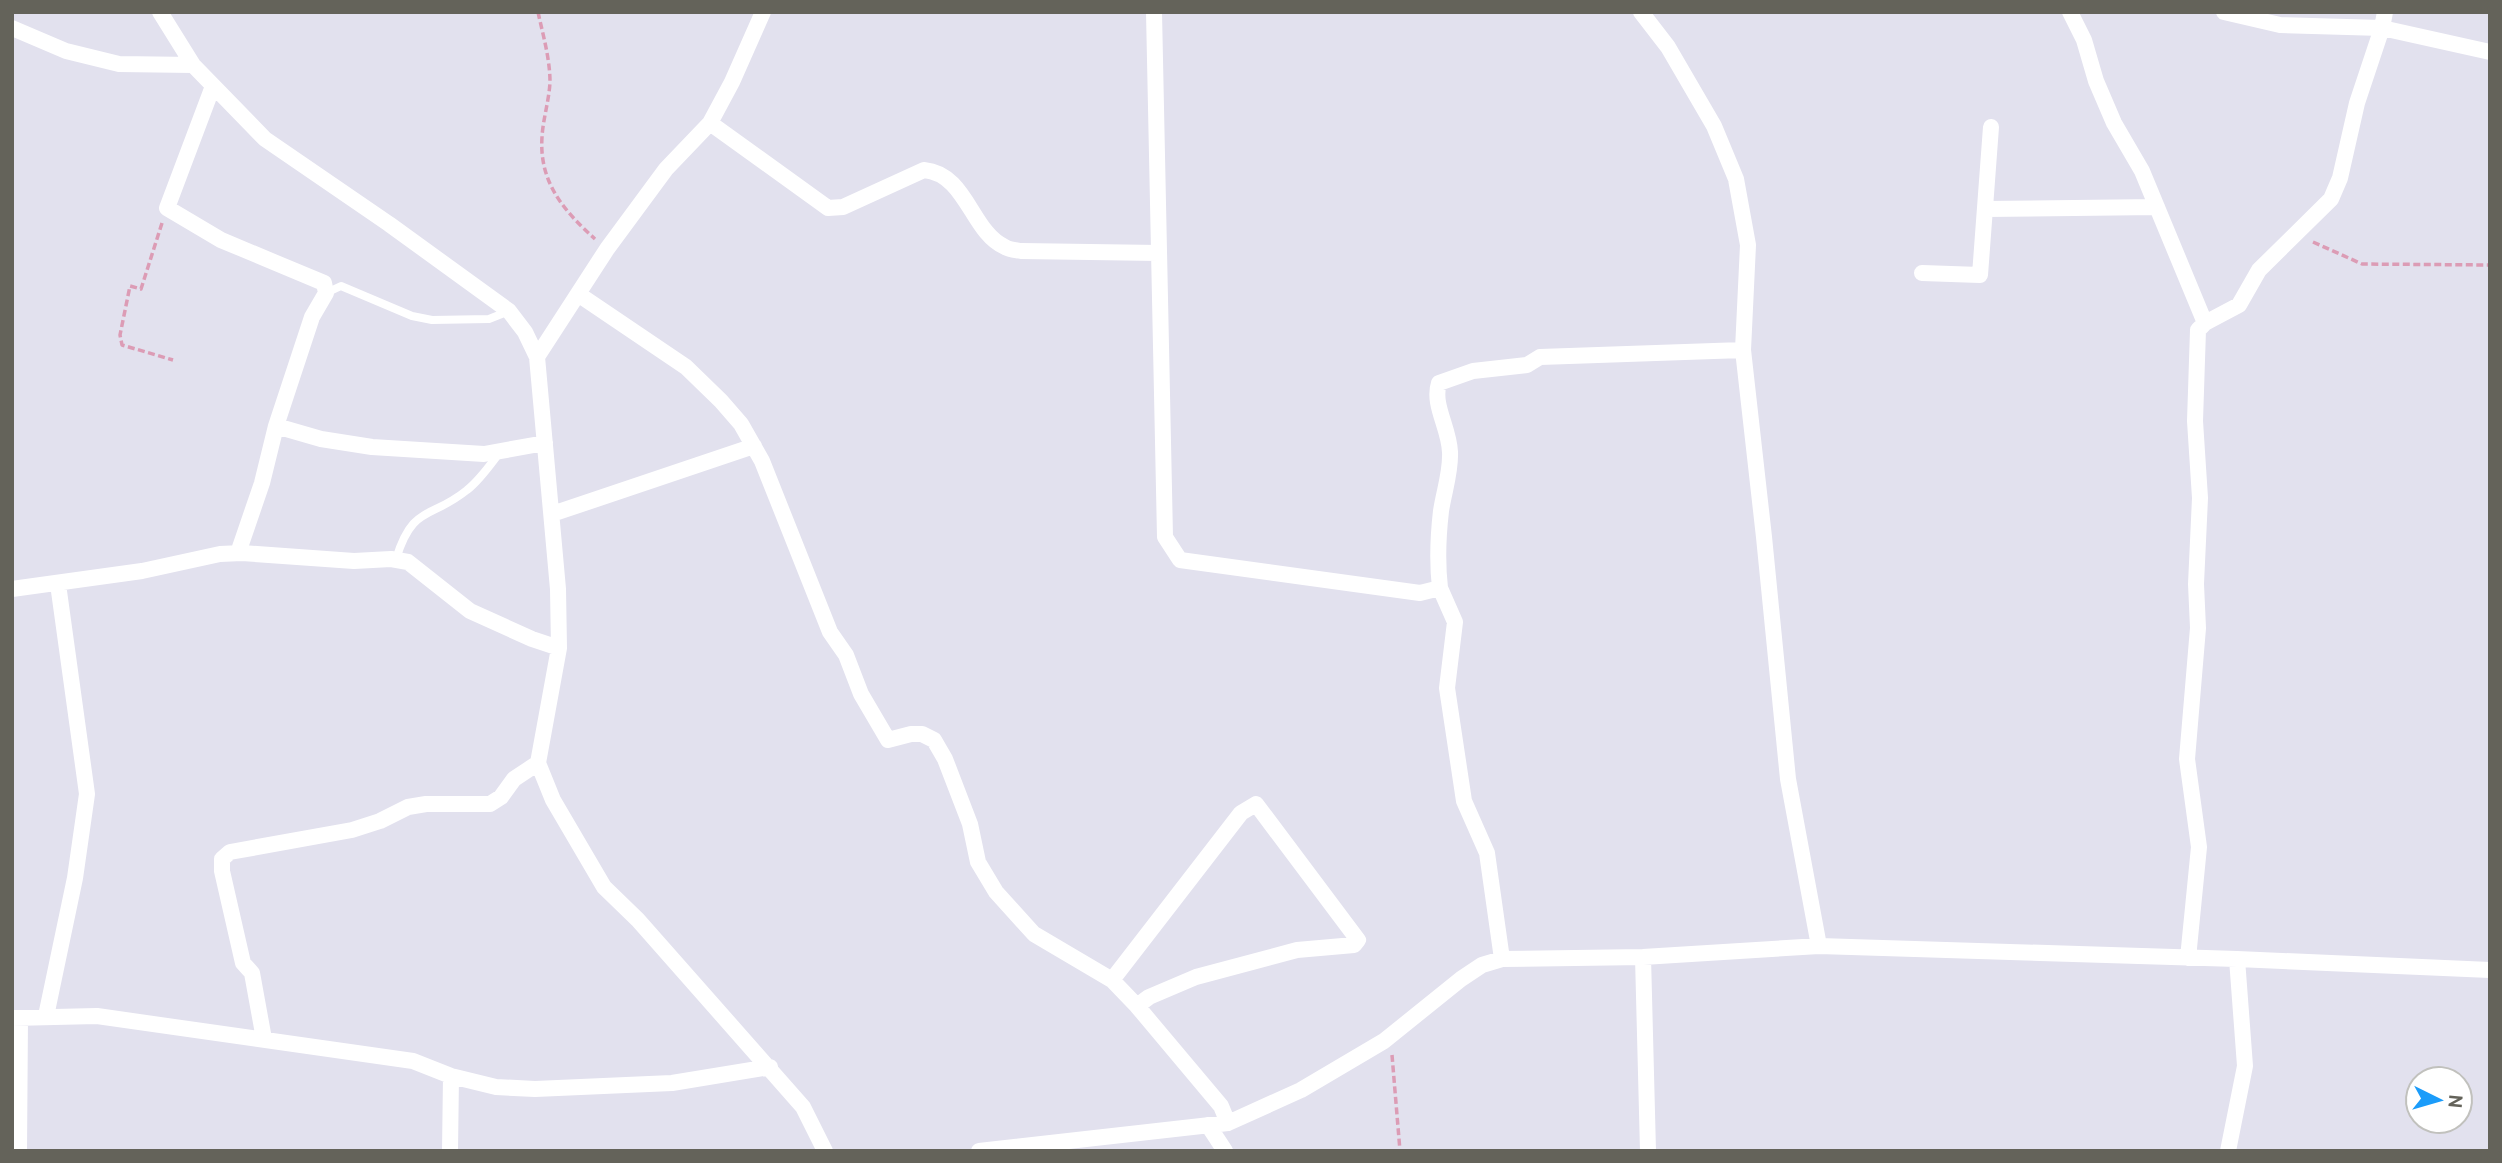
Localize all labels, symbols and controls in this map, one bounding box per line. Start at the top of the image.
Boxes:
north arrow [2404,1065,2474,1135]
text: N [2441,1093,2466,1109]

